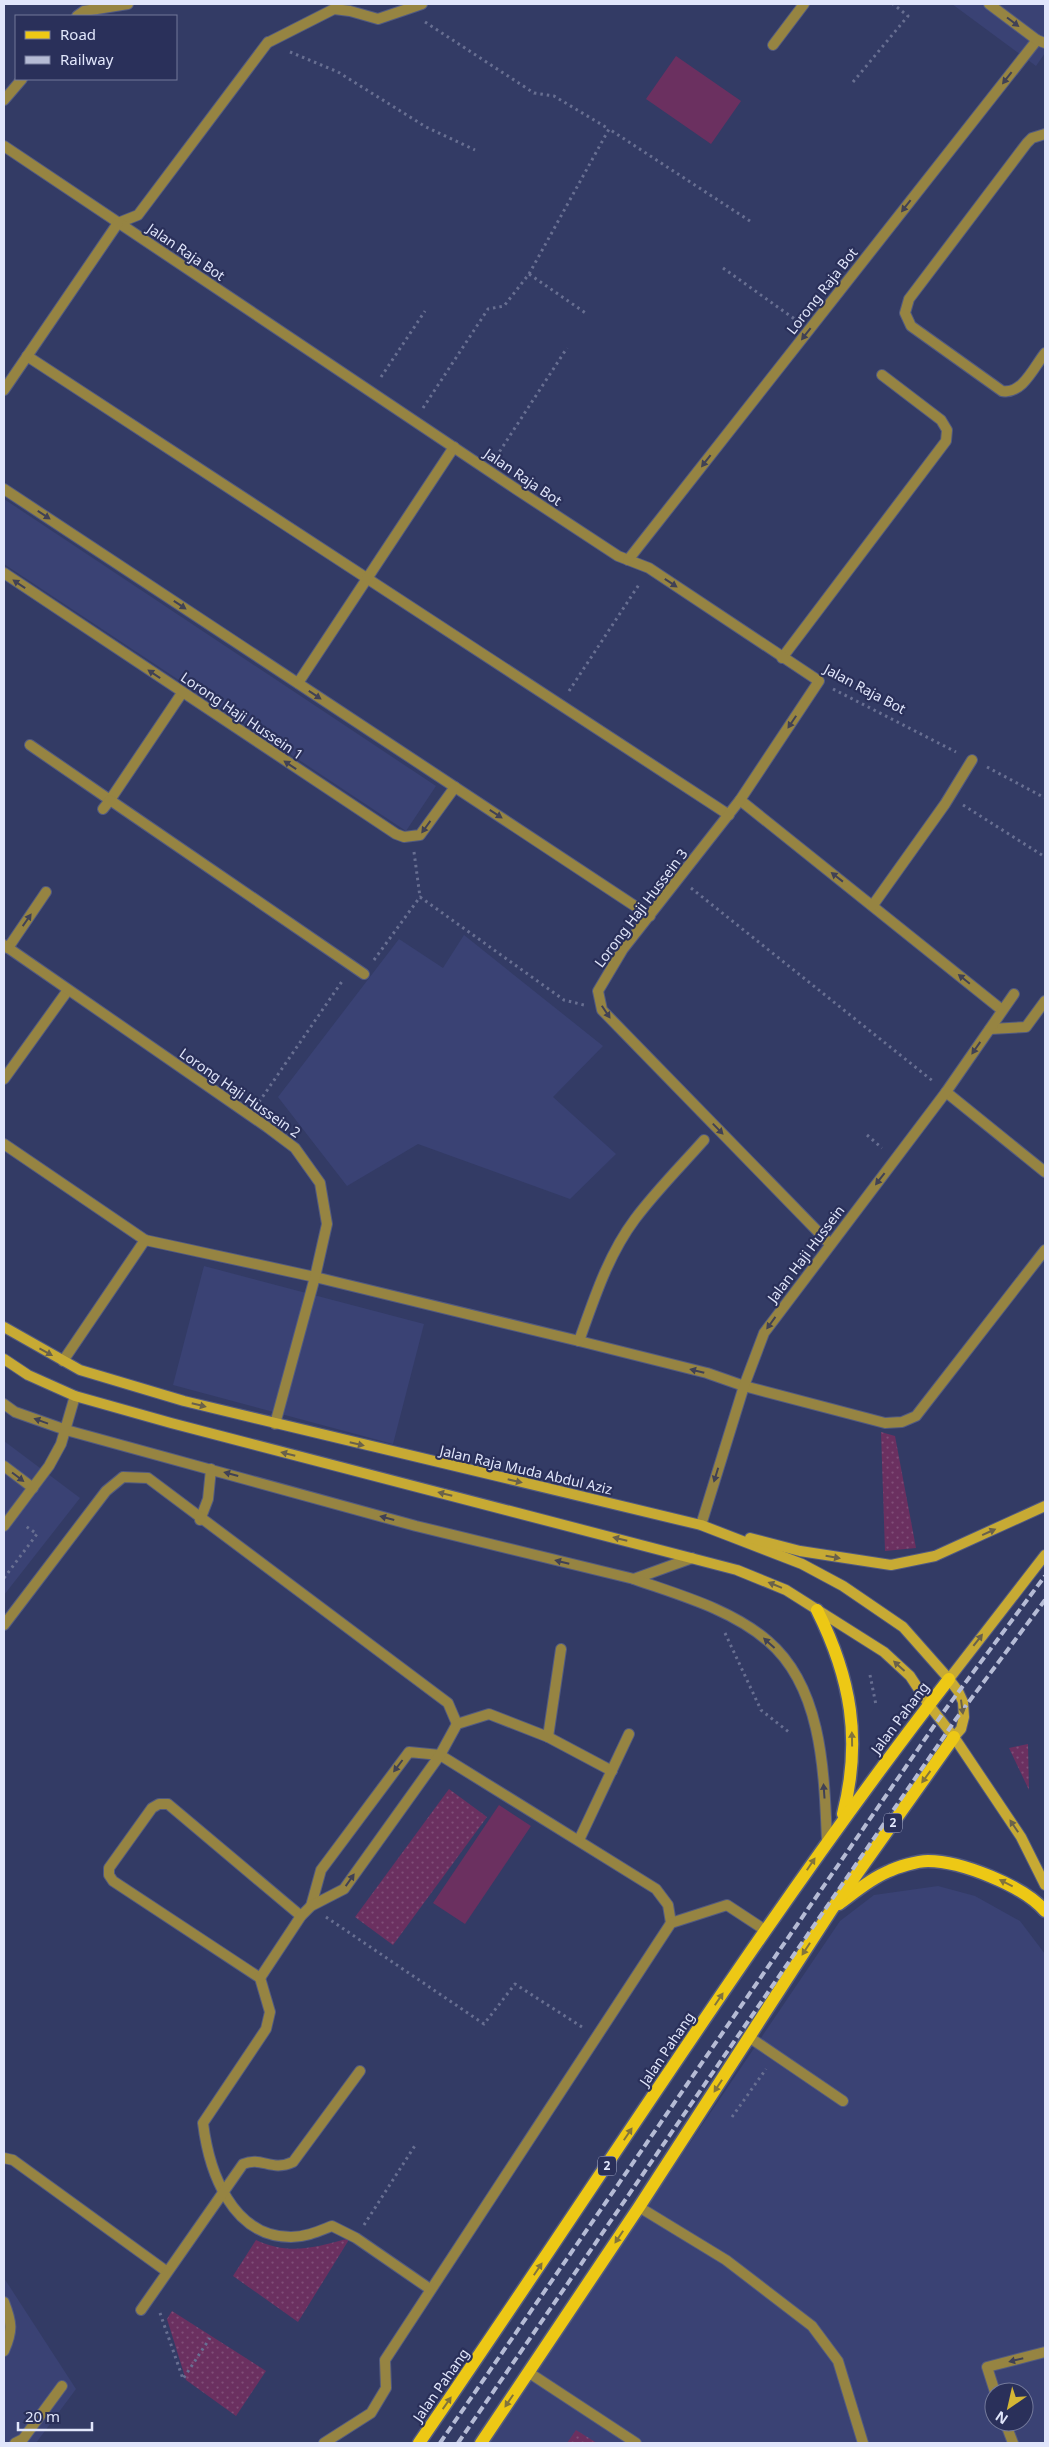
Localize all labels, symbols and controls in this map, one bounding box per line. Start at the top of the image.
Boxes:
legend [15,15,178,80]
one-way arrow [1006,16,1019,27]
text: Road [60,24,96,44]
text: Railway [60,49,114,69]
one-way arrow [1001,71,1012,84]
one-way arrow [901,199,912,212]
street label: Jalan Raja Bot [142,218,229,285]
street label: Lorong Raja Bot [782,243,861,338]
one-way arrow [800,327,811,340]
street label: Jalan Raja Bot [479,443,566,510]
one-way arrow [700,455,711,468]
one-way arrow [38,511,51,520]
one-way arrow [664,578,678,588]
one-way arrow [13,579,26,589]
one-way arrow [173,600,187,610]
street label: Jalan Raja Bot [819,658,909,718]
street label: Lorong Haji Hussein 1 [177,667,307,764]
one-way arrow [148,670,161,679]
one-way arrow [309,690,322,700]
one-way arrow [787,715,797,729]
one-way arrow [283,760,296,770]
one-way arrow [489,810,502,819]
one-way arrow [421,820,432,833]
street label: Lorong Haji Hussein 3 [590,844,692,971]
one-way arrow [831,872,844,883]
one-way arrow [22,914,32,927]
one-way arrow [958,974,971,985]
one-way arrow [601,1005,610,1019]
one-way arrow [971,1042,981,1055]
street label: Lorong Haji Hussein 2 [176,1044,305,1142]
one-way arrow [712,1122,724,1134]
one-way arrow [874,1172,885,1185]
street label: Jalan Haji Hussein [762,1201,848,1308]
one-way arrow [766,1316,777,1329]
one-way arrow [39,1348,53,1356]
one-way arrow [690,1367,705,1375]
one-way arrow [191,1401,206,1409]
one-way arrow [33,1417,48,1424]
one-way arrow [349,1440,364,1448]
street label: Jalan Raja Muda Abdul Aziz [436,1440,615,1499]
one-way arrow [280,1450,296,1458]
one-way arrow [712,1468,720,1483]
one-way arrow [223,1470,238,1478]
one-way arrow [11,1472,25,1482]
one-way arrow [507,1477,522,1485]
one-way arrow [438,1490,453,1498]
one-way arrow [380,1513,395,1521]
one-way arrow [982,1527,996,1535]
one-way arrow [612,1535,627,1543]
one-way arrow [826,1553,842,1561]
one-way arrow [554,1557,569,1565]
one-way arrow [768,1581,782,1589]
one-way arrow [973,1634,984,1647]
one-way arrow [764,1637,776,1649]
one-way arrow [894,1660,906,1672]
street label: Jalan Pahang [865,1678,933,1759]
one-way arrow [959,1700,967,1716]
one-way arrow [848,1731,856,1747]
one-way arrow [393,1759,404,1772]
one-way arrow [921,1770,931,1784]
one-way arrow [820,1783,828,1799]
road number: 2 [884,1814,902,1832]
one-way arrow [1009,1820,1019,1833]
one-way arrow [806,1857,816,1871]
one-way arrow [345,1874,356,1887]
one-way arrow [999,1879,1013,1887]
one-way arrow [801,1943,810,1956]
one-way arrow [714,1992,723,2005]
street label: Jalan Pahang [634,2008,698,2091]
one-way arrow [713,2079,722,2093]
one-way arrow [623,2127,633,2140]
road number: 2 [598,2156,616,2176]
one-way arrow [614,2230,624,2243]
one-way arrow [533,2262,543,2275]
street label: Jalan Pahang [407,2344,473,2427]
one-way arrow [1008,2356,1023,2364]
north arrow [984,2382,1034,2432]
one-way arrow [504,2394,514,2408]
one-way arrow [442,2396,451,2410]
scale bar [18,2400,91,2432]
text: 20 m [25,2406,60,2426]
text: N [991,2407,1011,2429]

